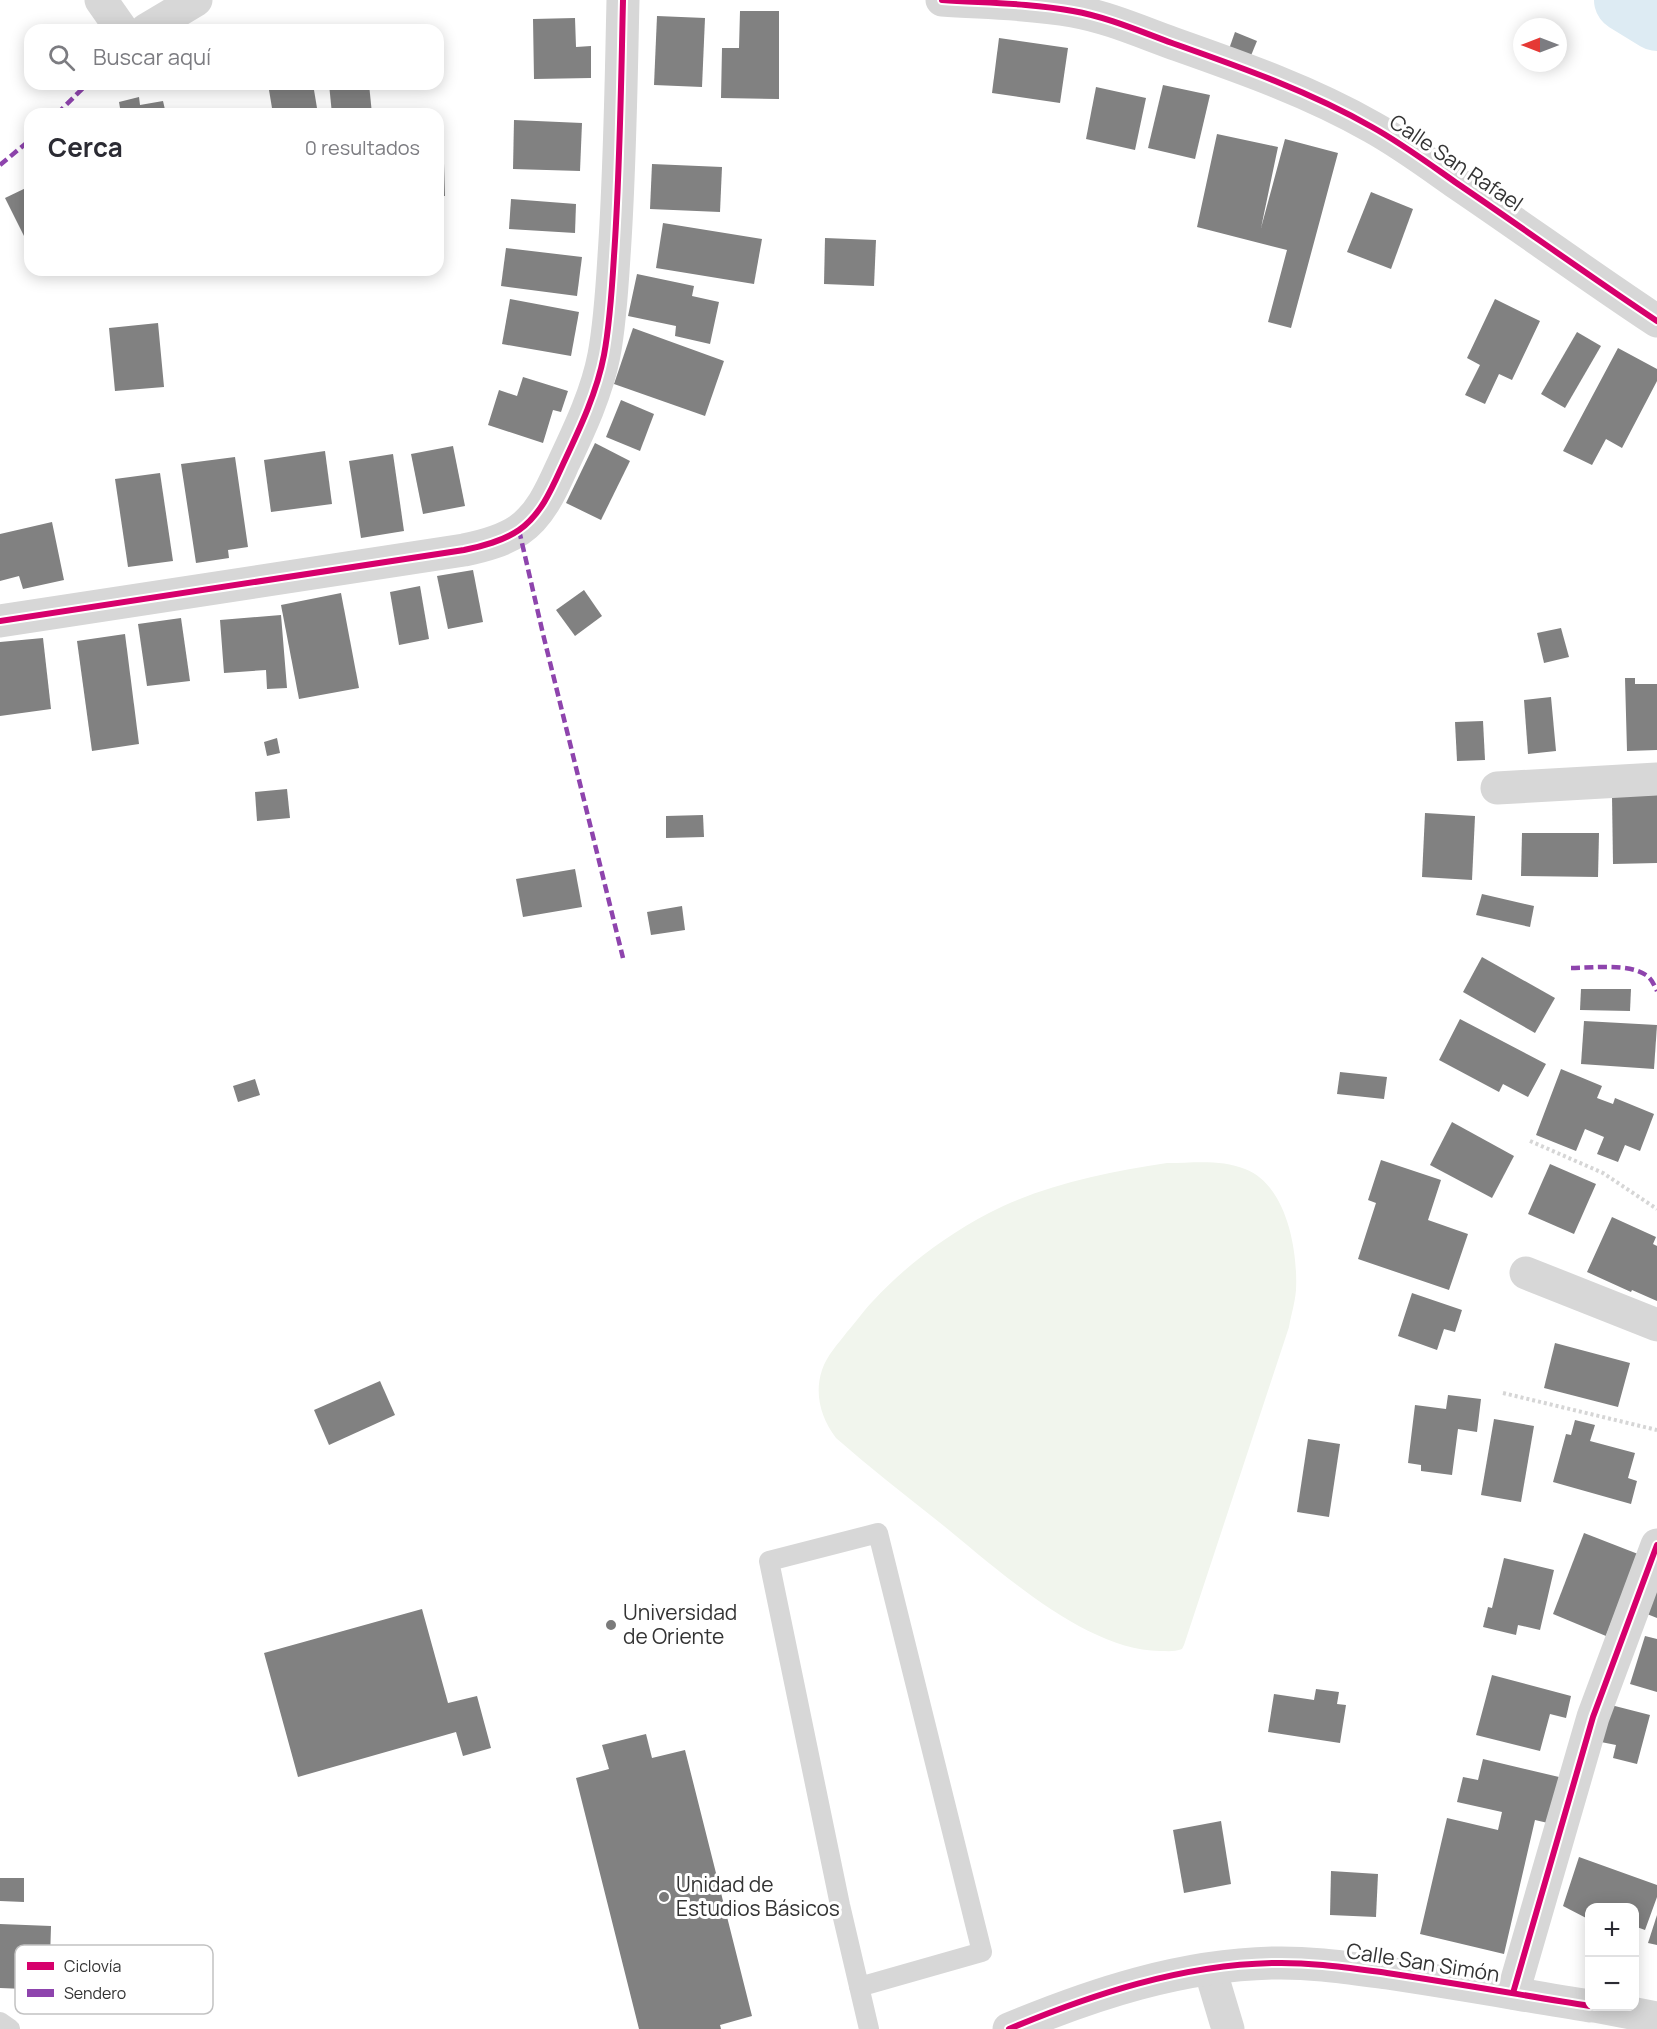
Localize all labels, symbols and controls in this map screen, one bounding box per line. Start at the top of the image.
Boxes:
north arrow [1513,18,1567,72]
search box [24,24,444,90]
icon: search [45,41,78,74]
text: Buscar aquí [93,42,211,72]
street label: Calle San Rafael [1384,107,1529,217]
text: Cerca [48,129,123,165]
text: 0 resultados [305,134,420,161]
place label: Universidad de Oriente [623,1598,737,1650]
marker: Universidad de Oriente [604,1618,618,1632]
place label: Unidad de Estudios Básicos [676,1870,840,1922]
marker: Unidad de Estudios Básicos [657,1890,671,1904]
map controls [1585,1903,1639,2011]
button: + [1585,1903,1639,1957]
street label: Calle San Simón [1345,1936,1502,1988]
legend [15,1945,213,2014]
text: Ciclovía [64,1955,121,1977]
button: − [1585,1957,1639,2011]
text: Sendero [64,1982,126,2004]

